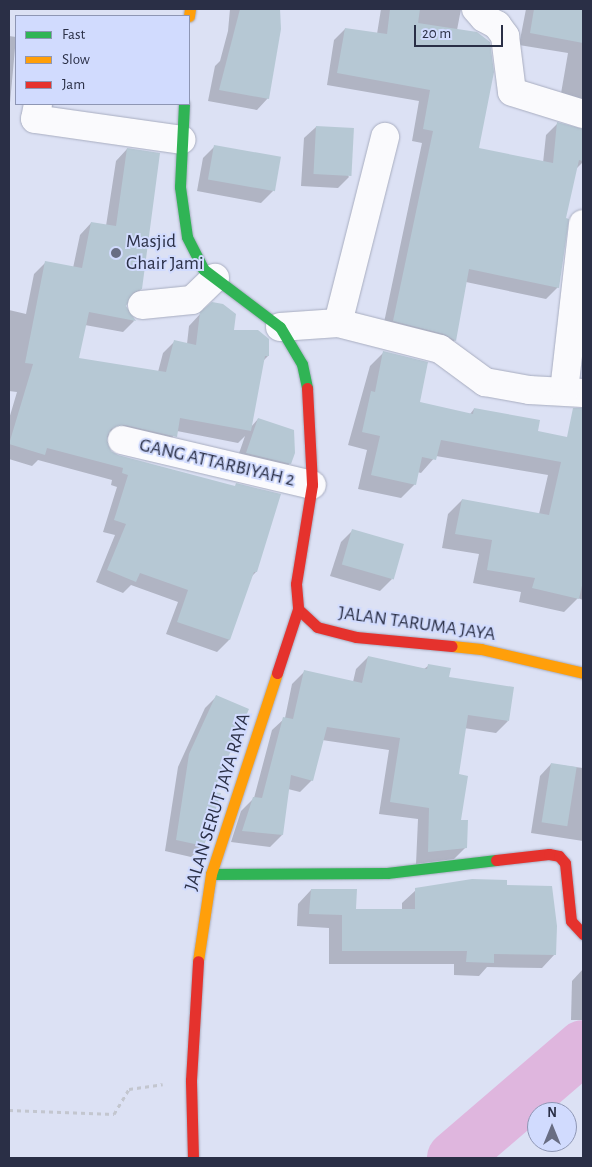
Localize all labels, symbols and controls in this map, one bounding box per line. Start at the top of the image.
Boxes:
legend [15,15,190,105]
scale bar [417,15,506,47]
text: 20 m [422,26,451,41]
text: Fast [62,27,85,42]
text: Slow [62,52,90,67]
text: Jam [62,77,85,92]
place label: Masjid Ghair Jami [126,231,204,275]
marker: Masjid Ghair Jami [110,247,122,259]
street label: GANG ATTARBIYAH 2 [137,434,297,492]
street label: JALAN TARUMA JAYA [337,602,497,646]
street label: JALAN SERUT JAYA RAYA [180,710,256,894]
north arrow [527,1102,577,1152]
text: N [547,1106,557,1120]

